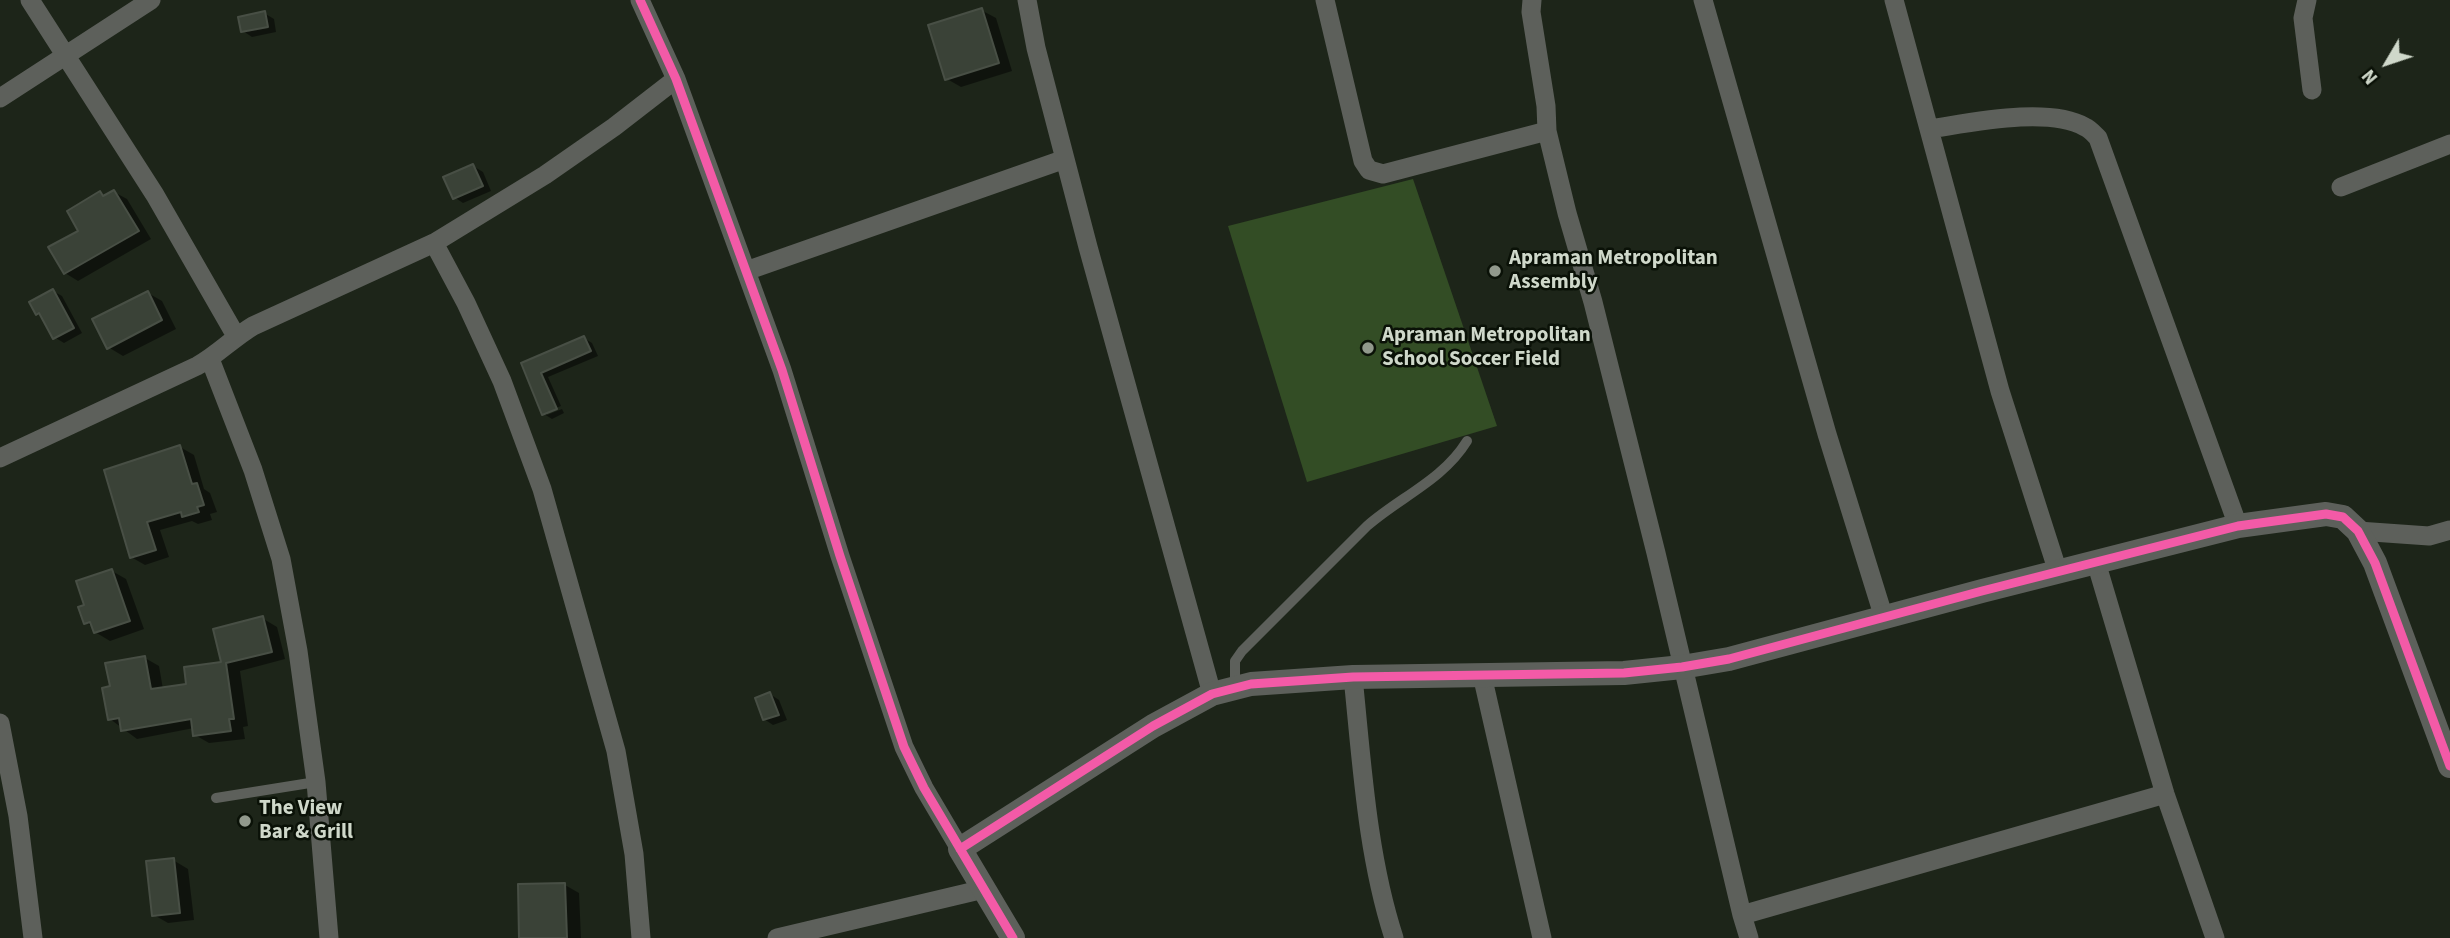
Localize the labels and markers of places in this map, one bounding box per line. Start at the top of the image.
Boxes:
place label: Apraman Metropolitan Assembly [1509,246,1718,296]
marker: Apraman Metropolitan Assembly [1487,263,1503,279]
place label: Apraman Metropolitan School Soccer Field [1382,323,1591,373]
marker: Apraman Metropolitan School Soccer Field [1360,340,1376,356]
place label: The View Bar & Grill [259,796,353,846]
marker: The View Bar & Grill [237,813,253,829]

